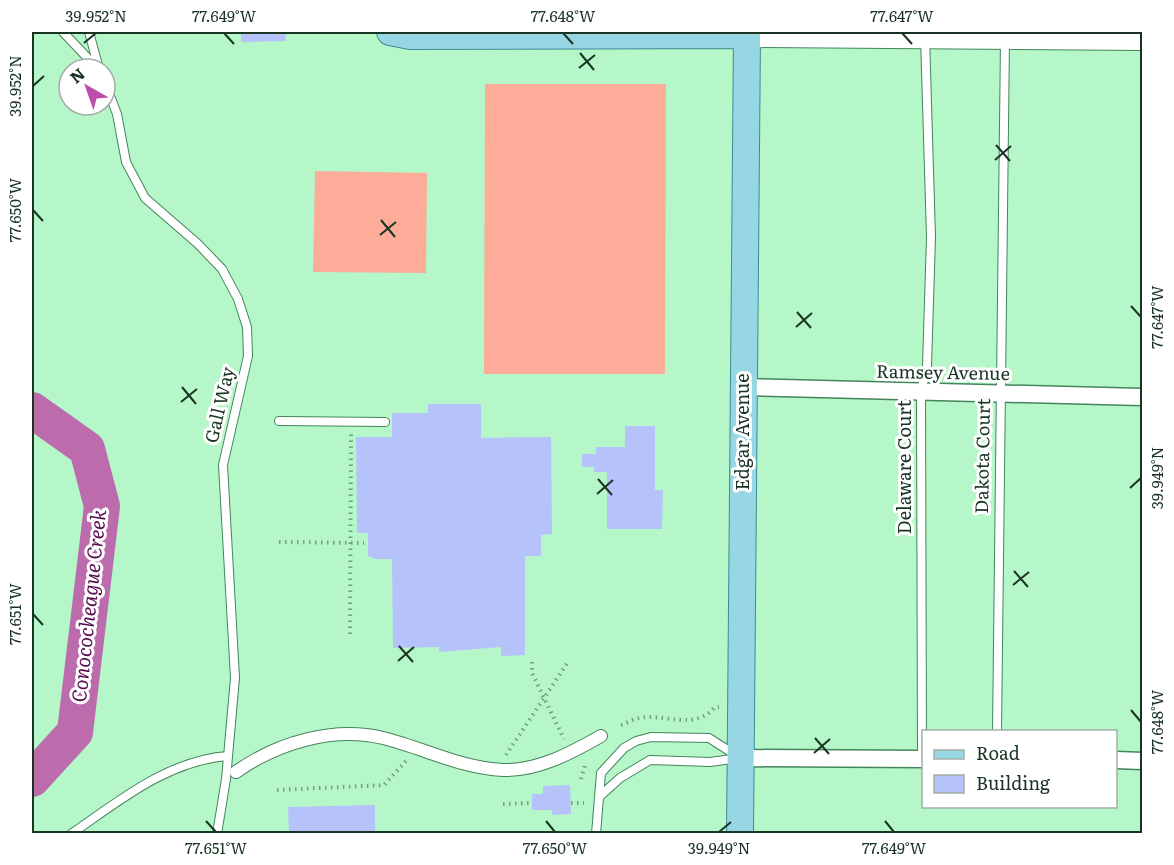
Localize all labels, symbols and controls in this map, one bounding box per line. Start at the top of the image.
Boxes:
text: 39.952°N [65,4,127,27]
text: 77.649°W [192,4,257,27]
text: 77.648°W [531,4,596,27]
text: 77.647°W [870,4,934,27]
text: 39.952°N [3,55,26,117]
north arrow [57,57,117,117]
text: N [64,61,90,88]
text: 77.650°W [3,177,26,242]
text: 77.647°W [1145,285,1168,349]
street label: Ramsey Avenue [876,357,1010,386]
street label: Gall Way [197,363,241,445]
street label: Edgar Avenue [728,373,755,491]
street label: Dakota Court [967,397,996,514]
street label: Delaware Court [890,399,917,534]
text: 39.949°N [1145,447,1168,509]
water label: Conococheague Creek [62,508,112,704]
text: 77.651°W [3,582,26,645]
text: 77.648°W [1145,689,1168,754]
legend [922,730,1117,808]
text: Road [976,739,1020,766]
text: Building [976,769,1051,796]
text: 77.651°W [185,836,248,859]
text: 77.650°W [523,836,588,859]
text: 39.949°N [688,836,750,859]
text: 77.649°W [862,836,927,859]

